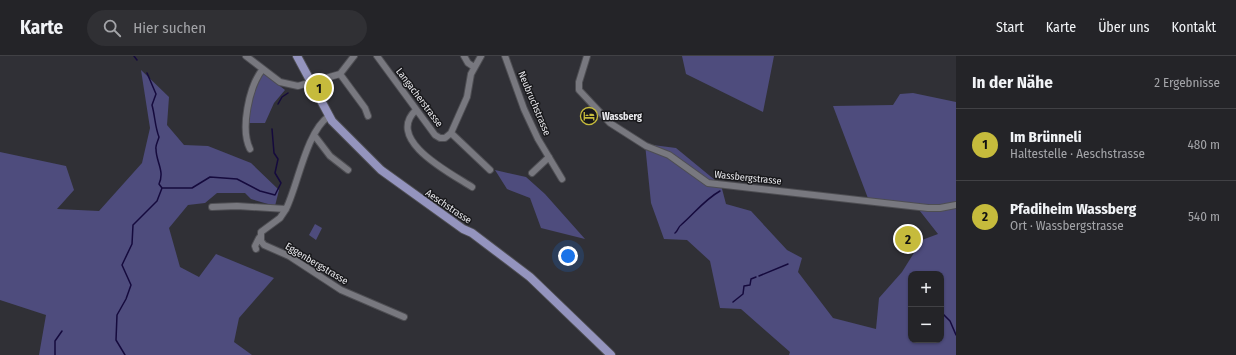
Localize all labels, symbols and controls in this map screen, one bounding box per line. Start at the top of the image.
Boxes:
search box [87,10,367,46]
text: Karte [20,16,63,39]
icon: search [101,17,123,39]
text: Hier suchen [133,19,206,37]
text: Start [996,19,1024,36]
text: Karte [1046,19,1076,36]
text: Über uns [1098,19,1150,36]
text: Kontakt [1172,19,1216,36]
street label: Langacherstrasse [393,66,445,129]
street label: Neubruchstrasse [515,69,553,137]
text: In der Nähe [972,72,1053,93]
pin: 1 [306,73,332,103]
text: 2 Ergebnisse [1154,75,1220,90]
hotel icon: Wassberg [579,106,599,126]
place label: Wassberg [602,111,642,123]
text: Im Brünneli [1010,128,1082,146]
text: 1 [982,137,988,152]
text: 480 m [1187,137,1220,152]
text: Haltestelle · Aeschstrasse [1010,146,1145,161]
street label: Wassbergstrasse [714,168,782,188]
street label: Aeschstrasse [423,187,474,227]
text: Pfadiheim Wassberg [1010,200,1136,218]
text: 2 [982,209,988,224]
text: 540 m [1188,209,1220,224]
text: Ort · Wassbergstrasse [1010,218,1124,233]
pin: 2 [895,224,921,254]
street label: Eggenbergstrasse [283,240,350,287]
your location [558,246,578,266]
map controls [908,271,944,343]
button: + [908,271,944,307]
button: − [908,307,944,343]

